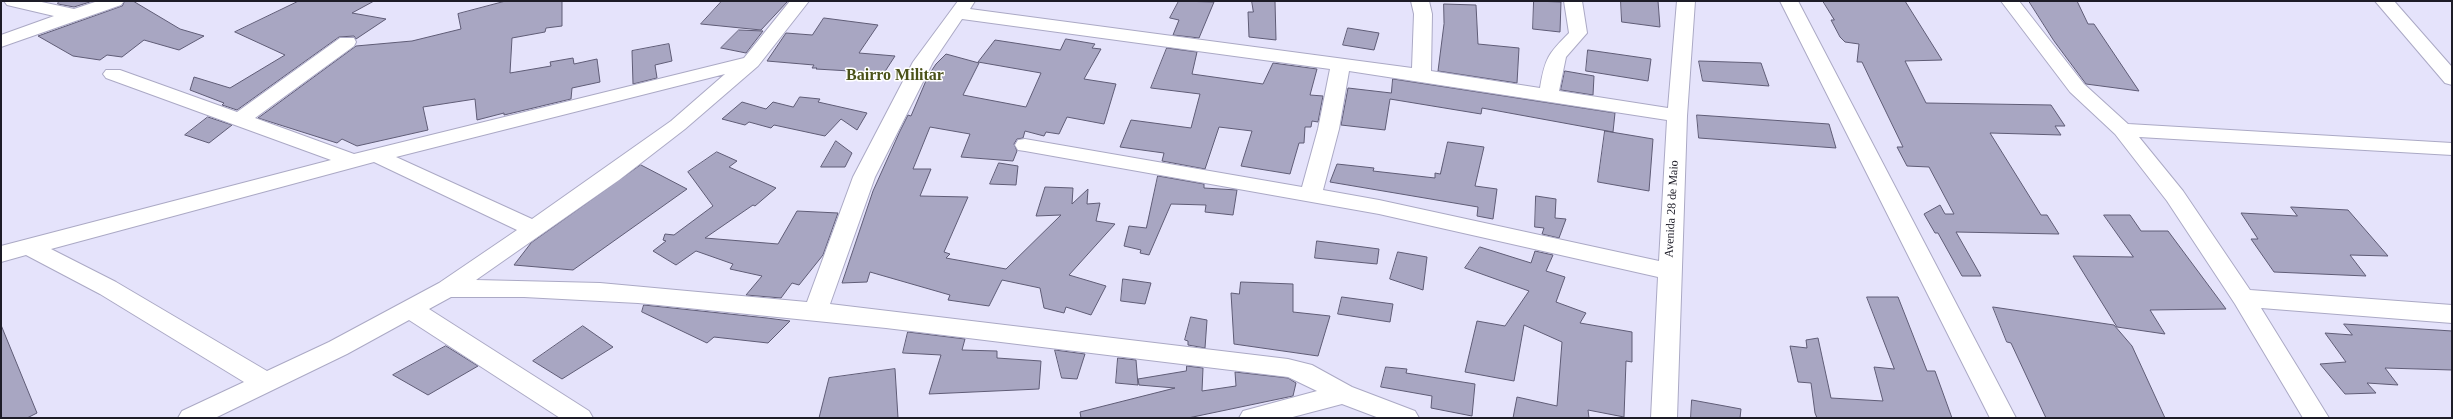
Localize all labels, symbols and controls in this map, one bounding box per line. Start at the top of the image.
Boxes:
district label: Bairro Militar [846,66,944,86]
street label: Avenida 28 de Maio [1662,160,1682,258]

